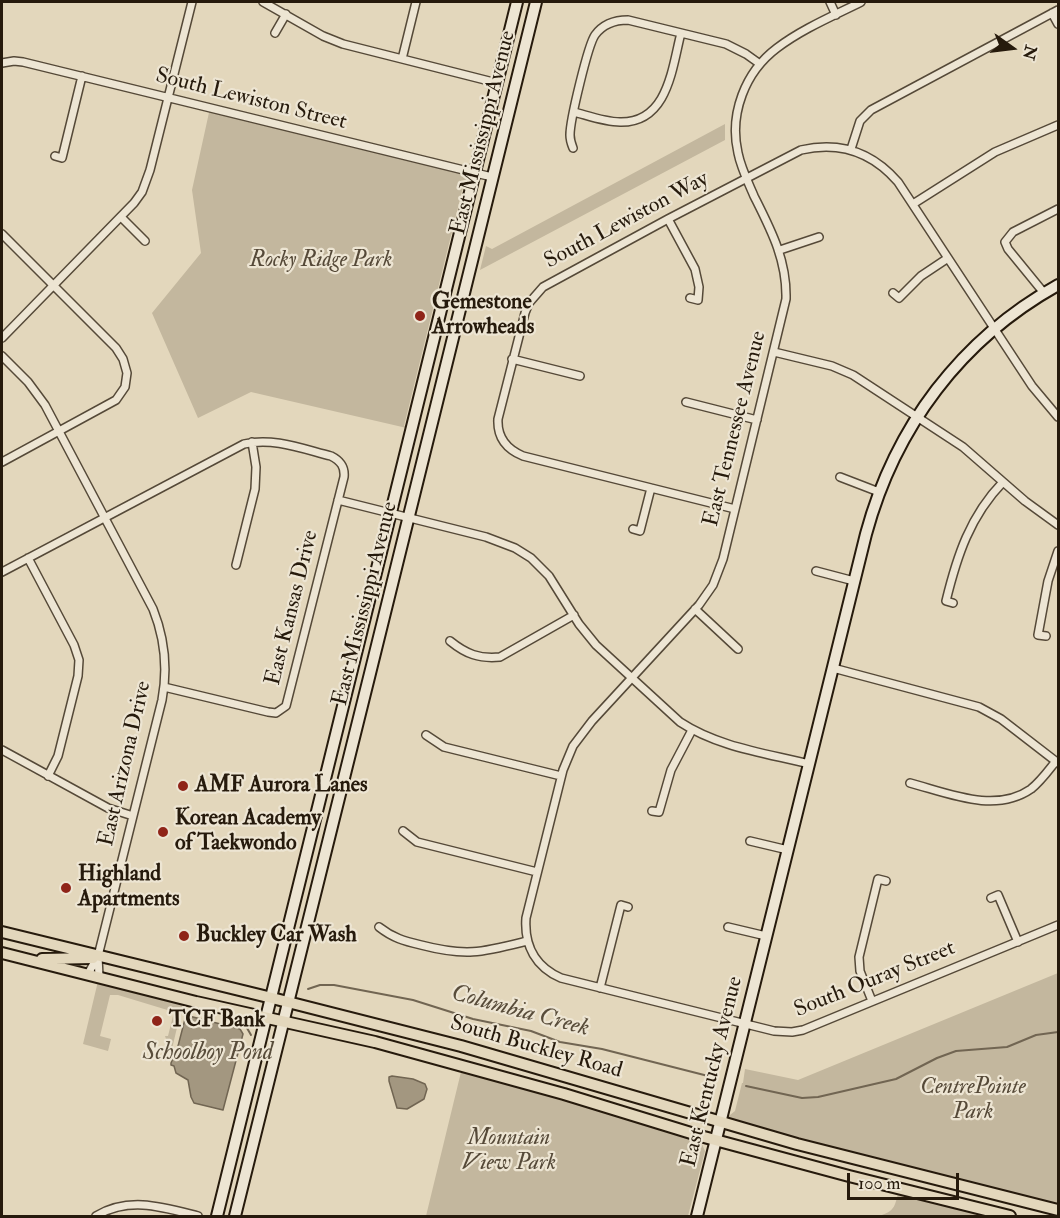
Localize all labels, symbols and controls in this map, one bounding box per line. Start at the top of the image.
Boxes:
north arrow [982,18,1042,78]
street label: East Mississippi Avenue [446,28,522,238]
text: N [1018,43,1041,62]
street label: South Lewiston Street [153,63,349,137]
street label: South Lewiston Way [540,167,714,275]
park label: Rocky Ridge Park [250,248,392,274]
place label: Gemestone Arrowheads [432,290,534,342]
marker: Gemestone Arrowheads [413,309,427,323]
street label: East Tennessee Avenue [699,328,773,530]
street label: East Mississippi Avenue [328,499,404,709]
street label: East Kansas Drive [261,528,325,688]
street label: East Arizona Drive [94,679,158,849]
place label: AMF Aurora Lanes [195,773,368,799]
marker: AMF Aurora Lanes [176,779,190,793]
place label: Korean Academy of Taekwondo [175,806,321,858]
marker: Korean Academy of Taekwondo [156,825,170,839]
place label: Highland Apartments [78,862,180,914]
marker: Highland Apartments [59,881,73,895]
place label: Buckley Car Wash [196,923,357,949]
marker: Buckley Car Wash [177,929,191,943]
street label: South Ouray Street [791,936,959,1024]
street label: East Kentucky Avenue [677,974,749,1170]
water label: Columbia Creek [448,980,592,1044]
place label: TCF Bank [169,1008,265,1034]
street label: South Buckley Road [447,1011,625,1085]
marker: TCF Bank [150,1014,164,1028]
water label: Schoolboy Pond [143,1040,273,1068]
park label: CentrePointe Park [920,1075,1026,1126]
park label: Mountain View Park [462,1126,556,1178]
scale bar [850,1161,962,1199]
text: 100 m [858,1172,901,1195]

